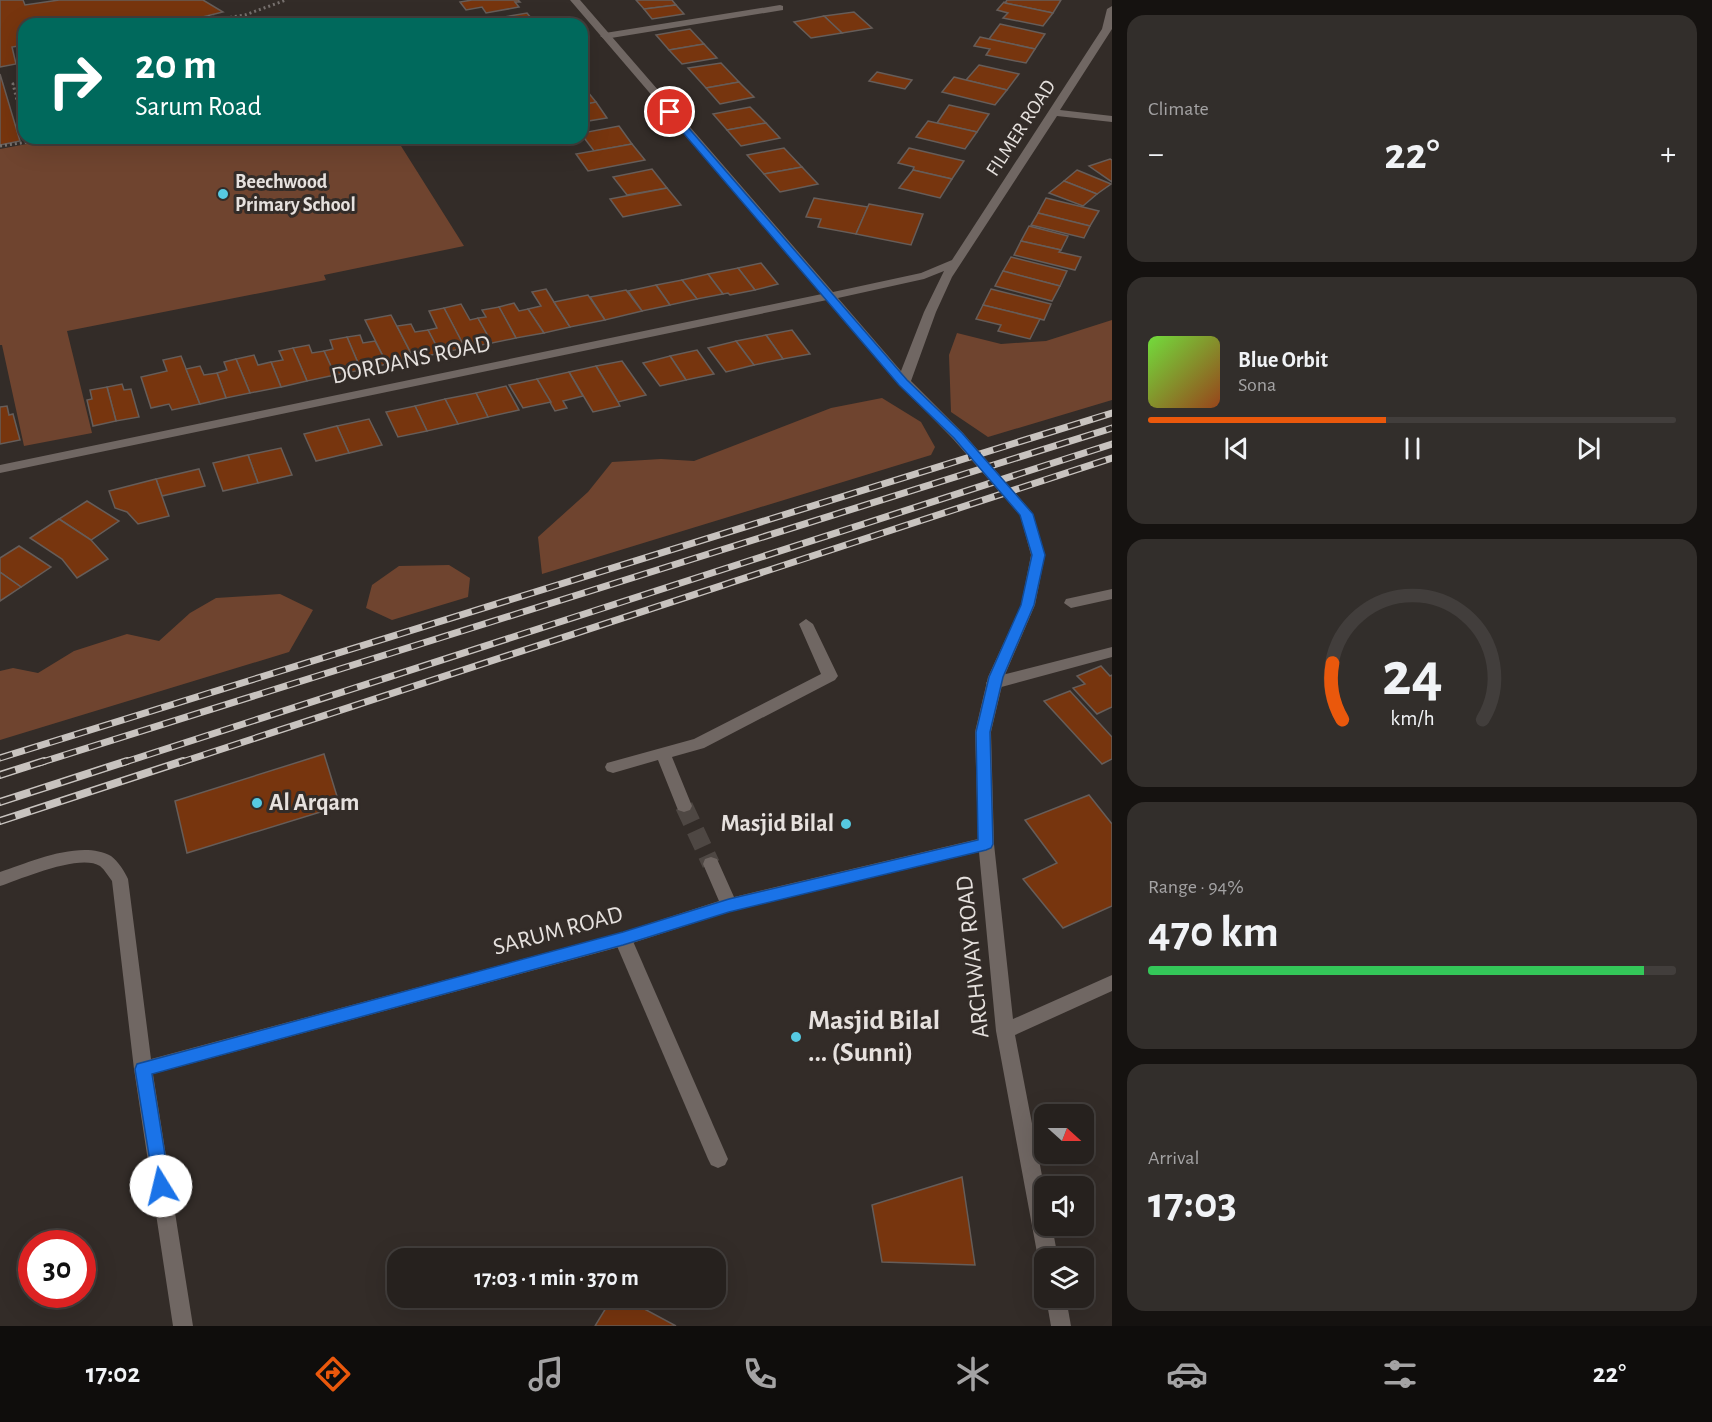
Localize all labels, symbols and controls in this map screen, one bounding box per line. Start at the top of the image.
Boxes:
icon: right [36,42,114,120]
text: 20 m [135,44,217,86]
street label: FILMER ROAD [983,76,1059,180]
pin [644,86,695,137]
text: Sarum Road [135,93,261,120]
icon: arrive [653,95,686,128]
text: Climate [1148,99,1209,119]
text: 22° [1384,132,1440,177]
text: − [1148,138,1164,171]
text: + [1660,138,1676,171]
place label: Beechwood Primary School [235,172,356,215]
marker: Beechwood Primary School [216,187,230,201]
street label: DORDANS ROAD [329,331,493,389]
text: Blue Orbit [1238,349,1328,371]
text: Sona [1238,375,1276,395]
icon: previous [1220,432,1253,465]
icon: pause [1396,432,1429,465]
icon: next [1572,432,1605,465]
text: 24 [1382,644,1442,706]
text: km/h [1390,708,1434,729]
place label: Al Arqam [269,791,359,815]
marker: Al Arqam [250,796,264,810]
place label: Masjid Bilal [721,812,834,836]
marker: Masjid Bilal [839,817,853,831]
street label: ARCHWAY ROAD [953,875,993,1039]
text: Range · 94% [1148,877,1244,897]
street label: SARUM ROAD [491,902,625,960]
text: 470 km [1148,910,1279,955]
place label: Masjid Bilal ... (Sunni) [808,1007,940,1067]
marker: Masjid Bilal ... (Sunni) [789,1030,803,1044]
north arrow [1034,1104,1094,1164]
map controls [1034,1104,1094,1308]
text: Arrival [1148,1148,1199,1168]
position arrow [129,1154,193,1218]
button: sound [1034,1176,1094,1236]
text: 17:03 [1148,1181,1237,1226]
speed limit sign: 30 [18,1230,96,1308]
button: layers [1034,1248,1094,1308]
text: 17:03 · 1 min · 370 m [474,1267,639,1289]
icon: directions [312,1353,354,1395]
icon: music [525,1353,567,1395]
icon: phone [739,1353,781,1395]
icon: climate [952,1353,994,1395]
icon: car [1166,1353,1208,1395]
icon: filters [1379,1353,1421,1395]
text: 17:02 [86,1360,140,1387]
text: 22° [1593,1360,1626,1387]

